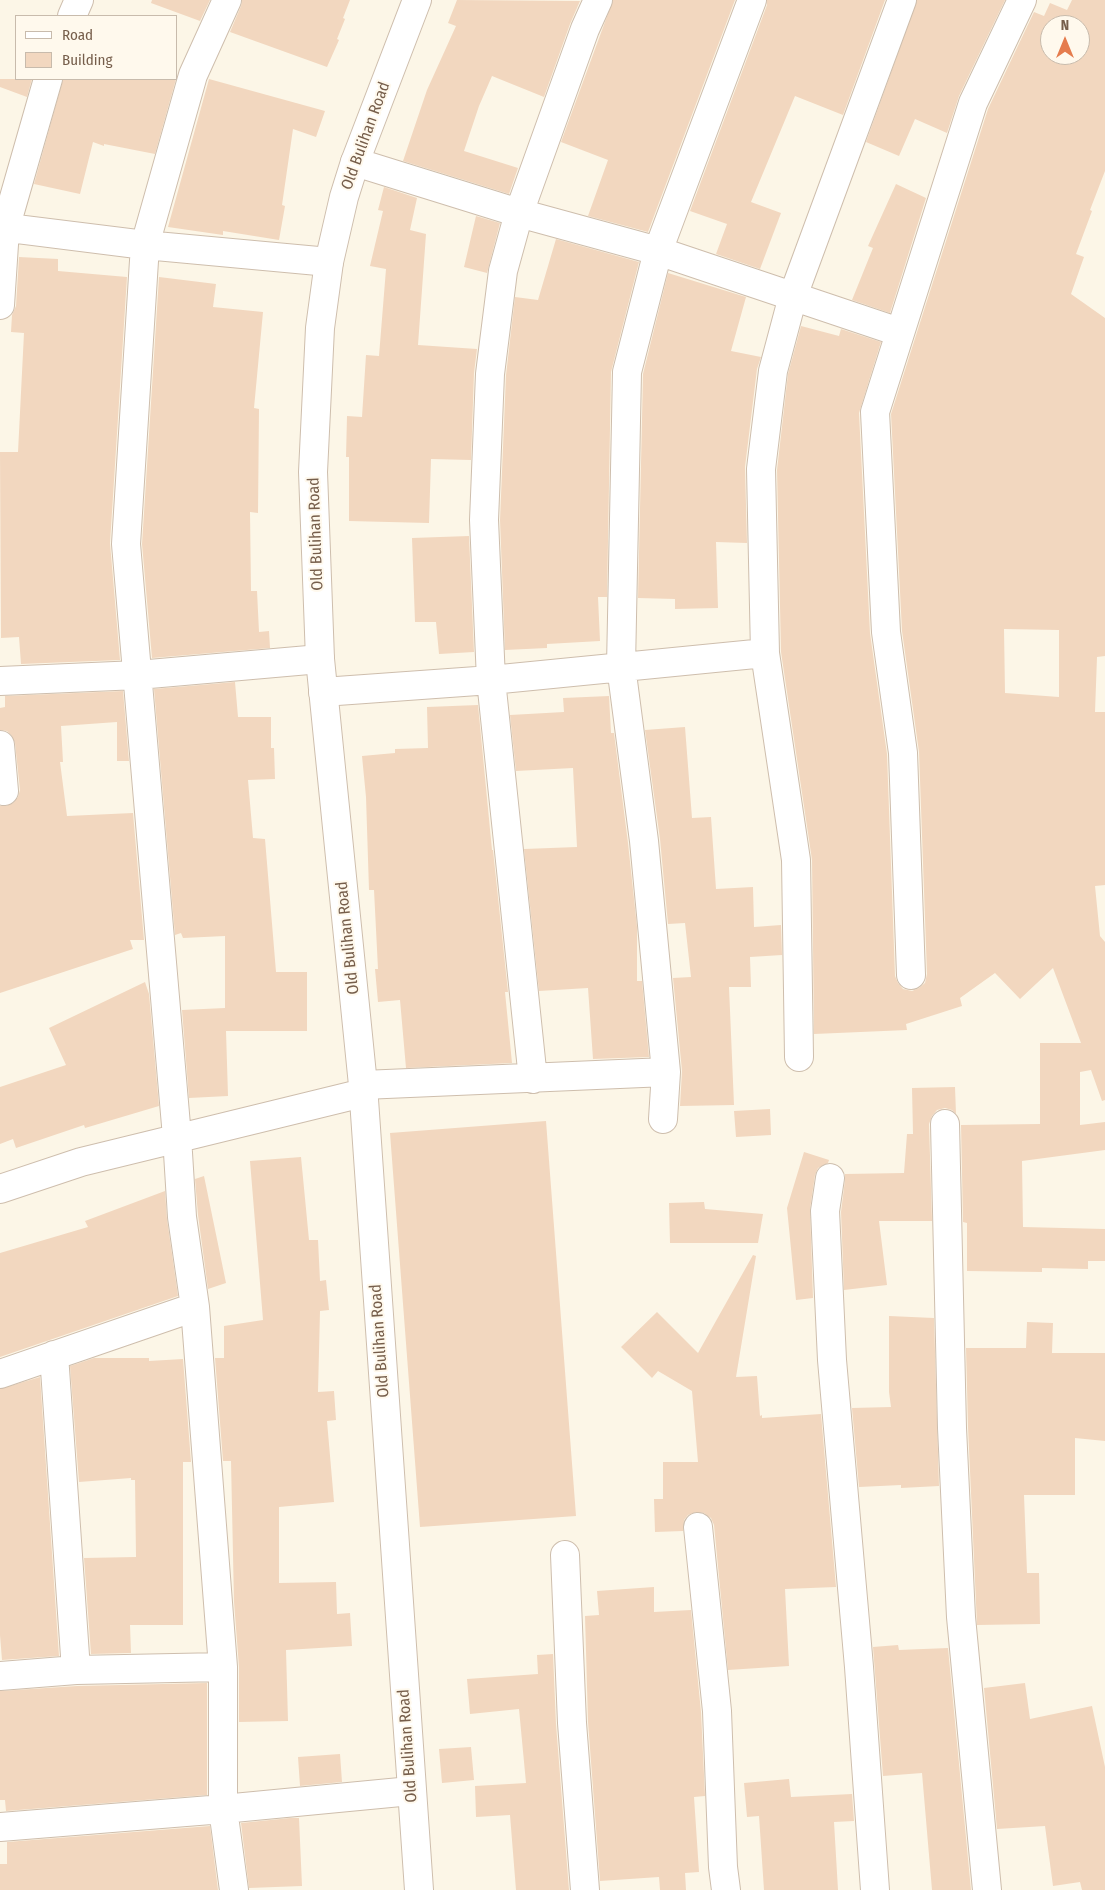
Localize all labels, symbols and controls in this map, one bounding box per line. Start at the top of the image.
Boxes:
legend [15,15,178,80]
north arrow [1040,15,1090,65]
text: N [1061,17,1069,34]
text: Road [62,26,93,44]
text: Building [62,51,113,69]
street label: Old Bulihan Road [338,79,394,193]
street label: Old Bulihan Road [304,477,328,591]
street label: Old Bulihan Road [333,881,363,995]
street label: Old Bulihan Road [366,1284,394,1398]
street label: Old Bulihan Road [394,1689,422,1803]

